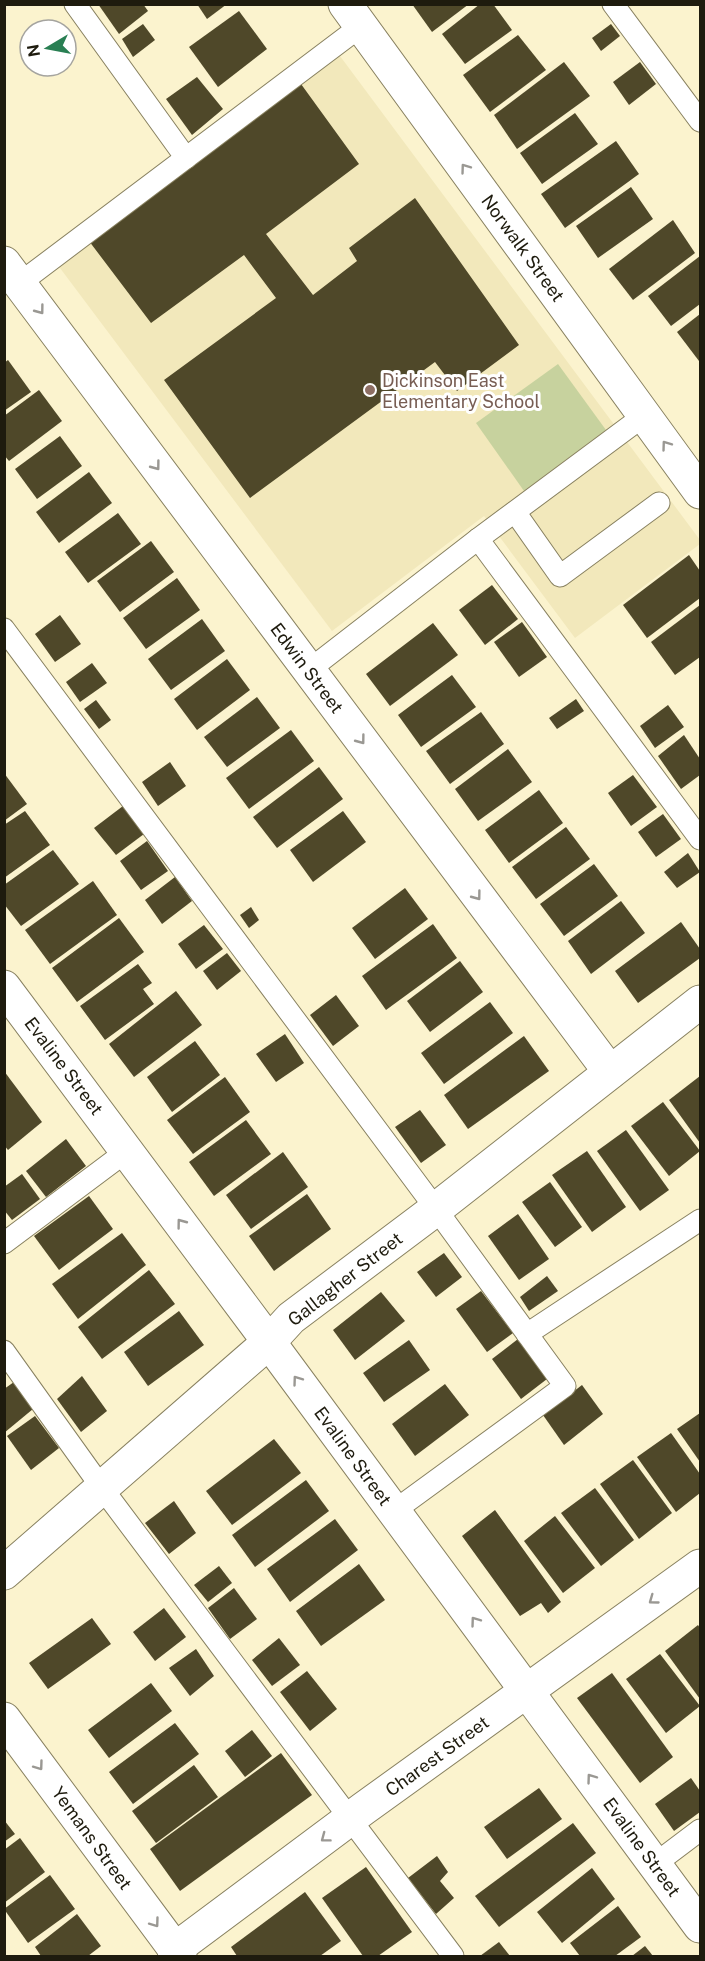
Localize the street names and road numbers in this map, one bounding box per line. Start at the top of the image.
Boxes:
street label: Norwalk Street [477,190,569,306]
street label: Edwin Street [266,619,348,717]
street label: Evaline Street [20,1013,108,1119]
street label: Gallagher Street [284,1228,406,1330]
street label: Evaline Street [310,1402,396,1510]
street label: Charest Street [381,1711,493,1801]
street label: Yemans Street [48,1783,136,1893]
street label: Evaline Street [599,1793,685,1901]

